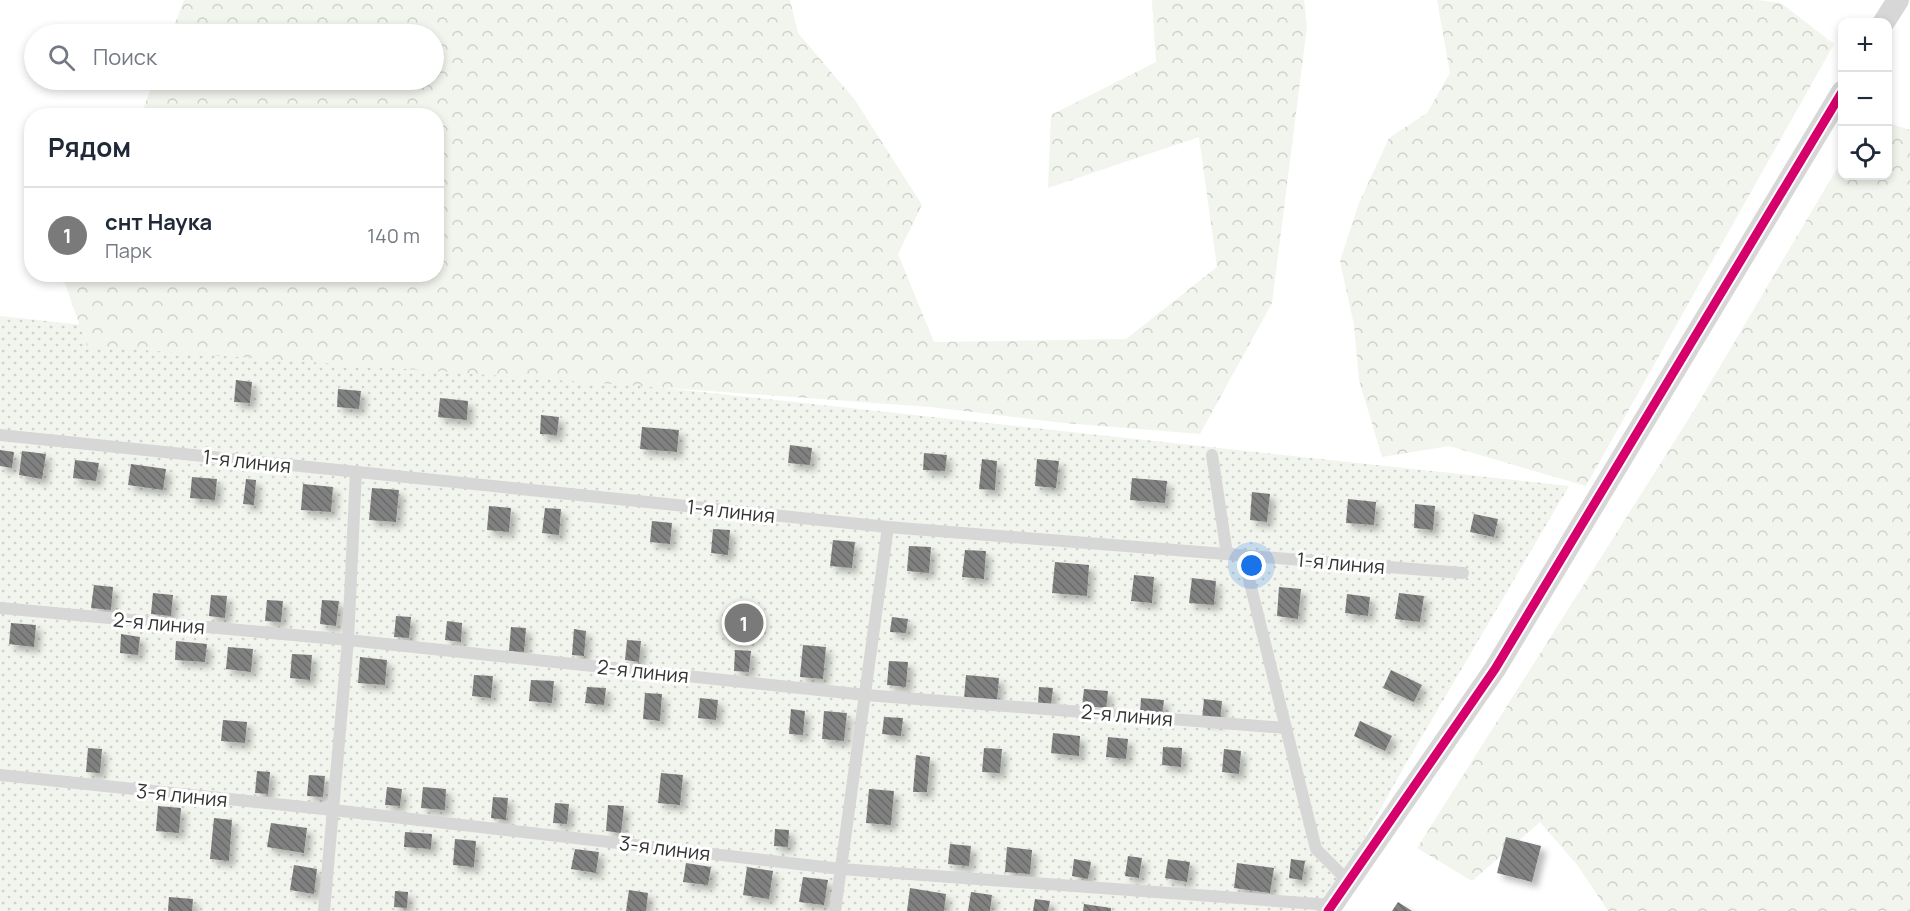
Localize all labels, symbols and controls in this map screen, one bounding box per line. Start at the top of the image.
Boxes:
map controls [1838,18,1892,180]
button: + [1838,18,1892,72]
search box [24,24,444,90]
icon: search [45,41,78,74]
text: Поиск [93,42,157,72]
button: − [1838,72,1892,126]
button: locate [1838,126,1892,180]
text: Рядом [48,129,131,165]
text: снт Наука [105,207,212,237]
text: 1 [63,222,72,249]
text: 140 m [367,222,420,249]
text: Парк [105,237,152,264]
street label: 1-я линия [202,443,292,479]
street label: 1-я линия [686,493,776,529]
street label: 1-я линия [1296,546,1386,580]
your location [1237,551,1266,580]
pin: 1 [724,600,764,646]
street label: 2-я линия [112,606,206,640]
street label: 2-я линия [596,653,690,689]
street label: 2-я линия [1080,698,1174,732]
street label: 3-я линия [135,777,229,813]
street label: 3-я линия [618,829,712,867]

